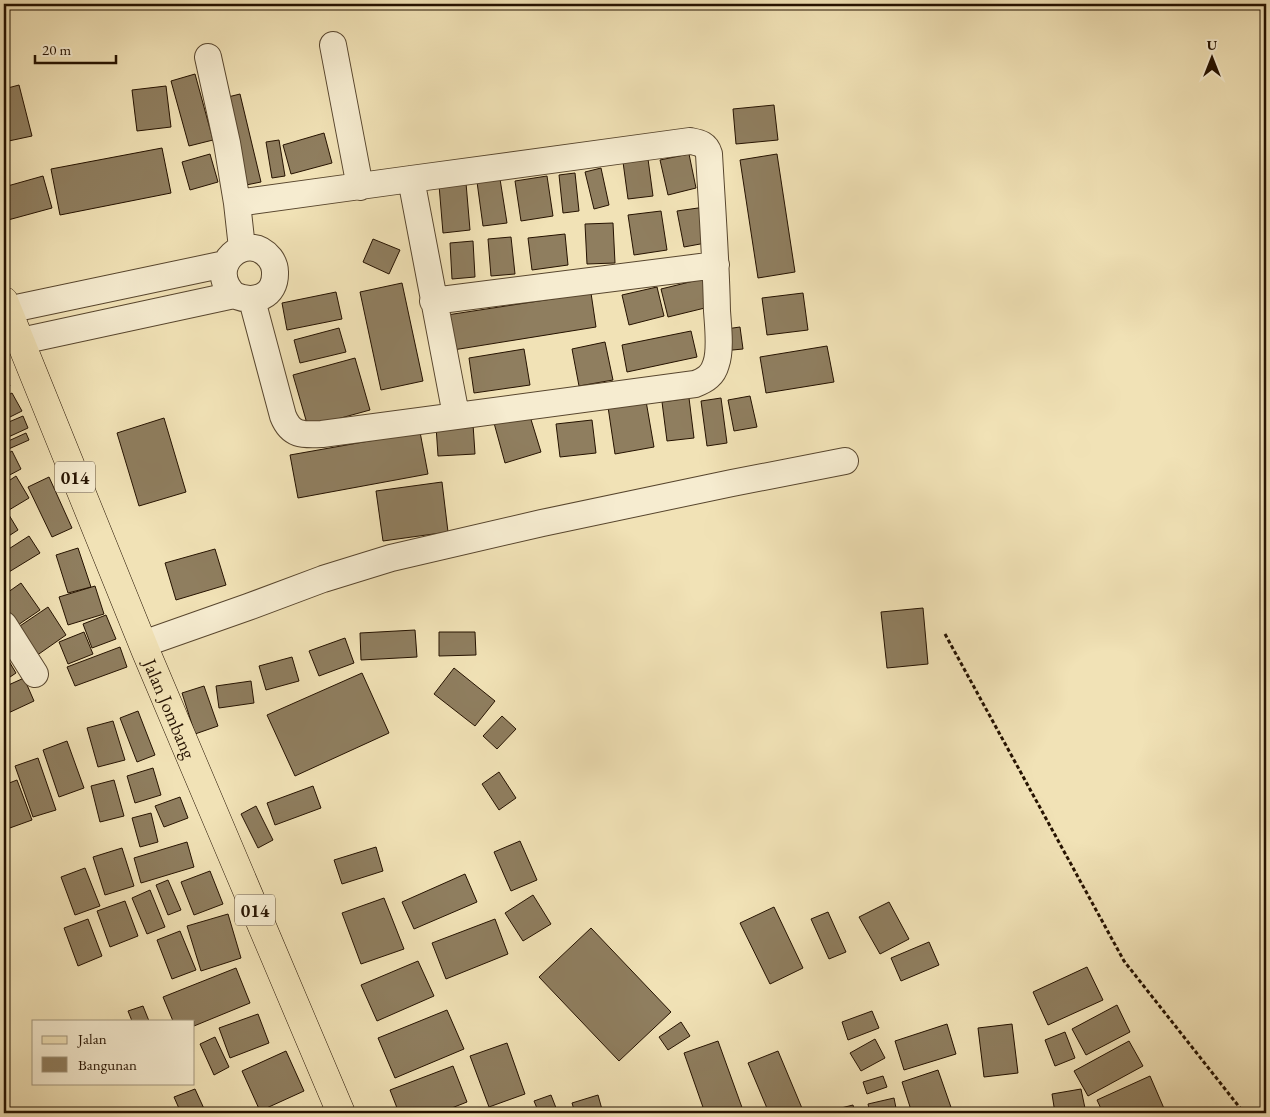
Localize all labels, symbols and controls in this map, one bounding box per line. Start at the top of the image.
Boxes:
scale bar [35,32,116,64]
north arrow [1188,32,1238,82]
text: U [1207,36,1218,54]
text: 20 m [42,40,71,59]
road number: 014 [55,462,95,492]
street label: Jalan Jombang [137,653,202,763]
road number: 014 [235,894,275,926]
legend [32,1020,195,1084]
text: Jalan [76,1029,107,1048]
text: Bangunan [78,1055,137,1074]

